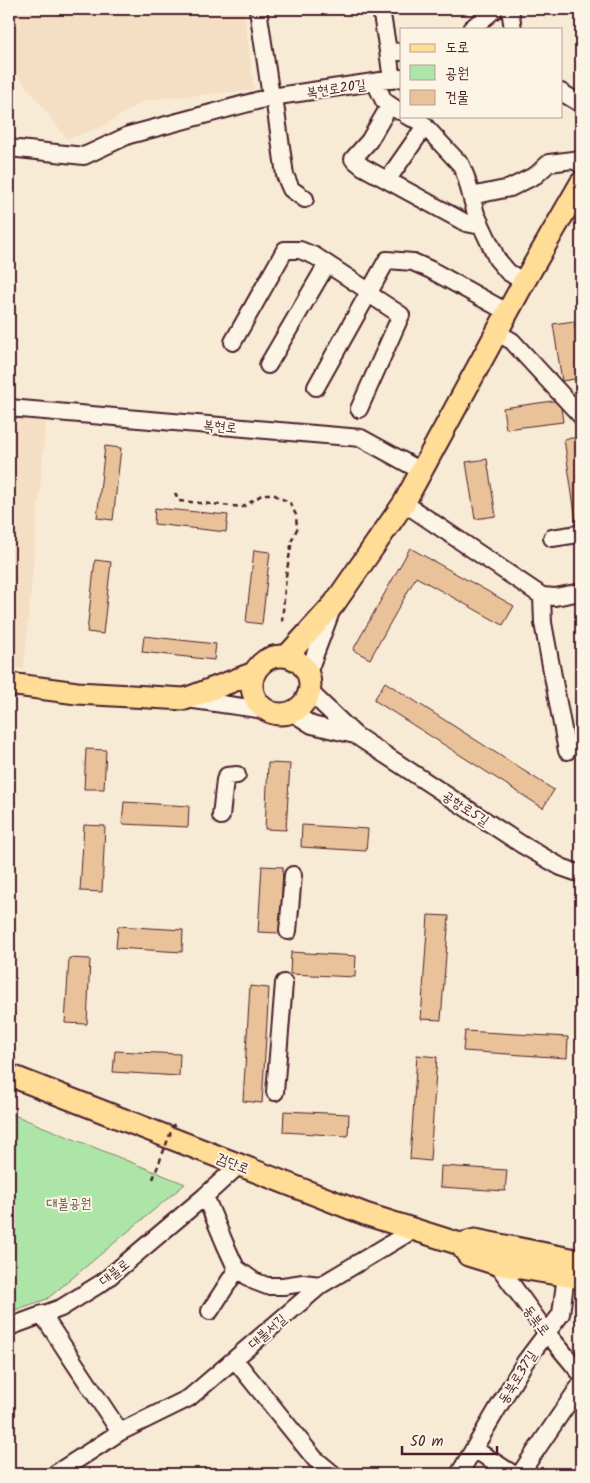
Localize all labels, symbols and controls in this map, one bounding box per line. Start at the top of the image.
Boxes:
legend [400,28,562,118]
text: 도로 [445,36,469,60]
text: 공원 [445,62,469,86]
street label: 복현로20길 [305,74,368,104]
text: 건물 [445,86,469,110]
street label: 복현로 [202,415,238,439]
street label: 공항로5길 [437,785,494,833]
street label: 검단로 [213,1148,252,1180]
park label: 대불공원 [46,1193,92,1215]
street label: 대불로 [95,1254,135,1292]
street label: 동북로 [517,1301,555,1341]
street label: 대불서길 [243,1308,292,1355]
street label: 동북로37길 [493,1346,543,1409]
scale bar [402,1423,498,1455]
text: 50 m [410,1430,444,1454]

